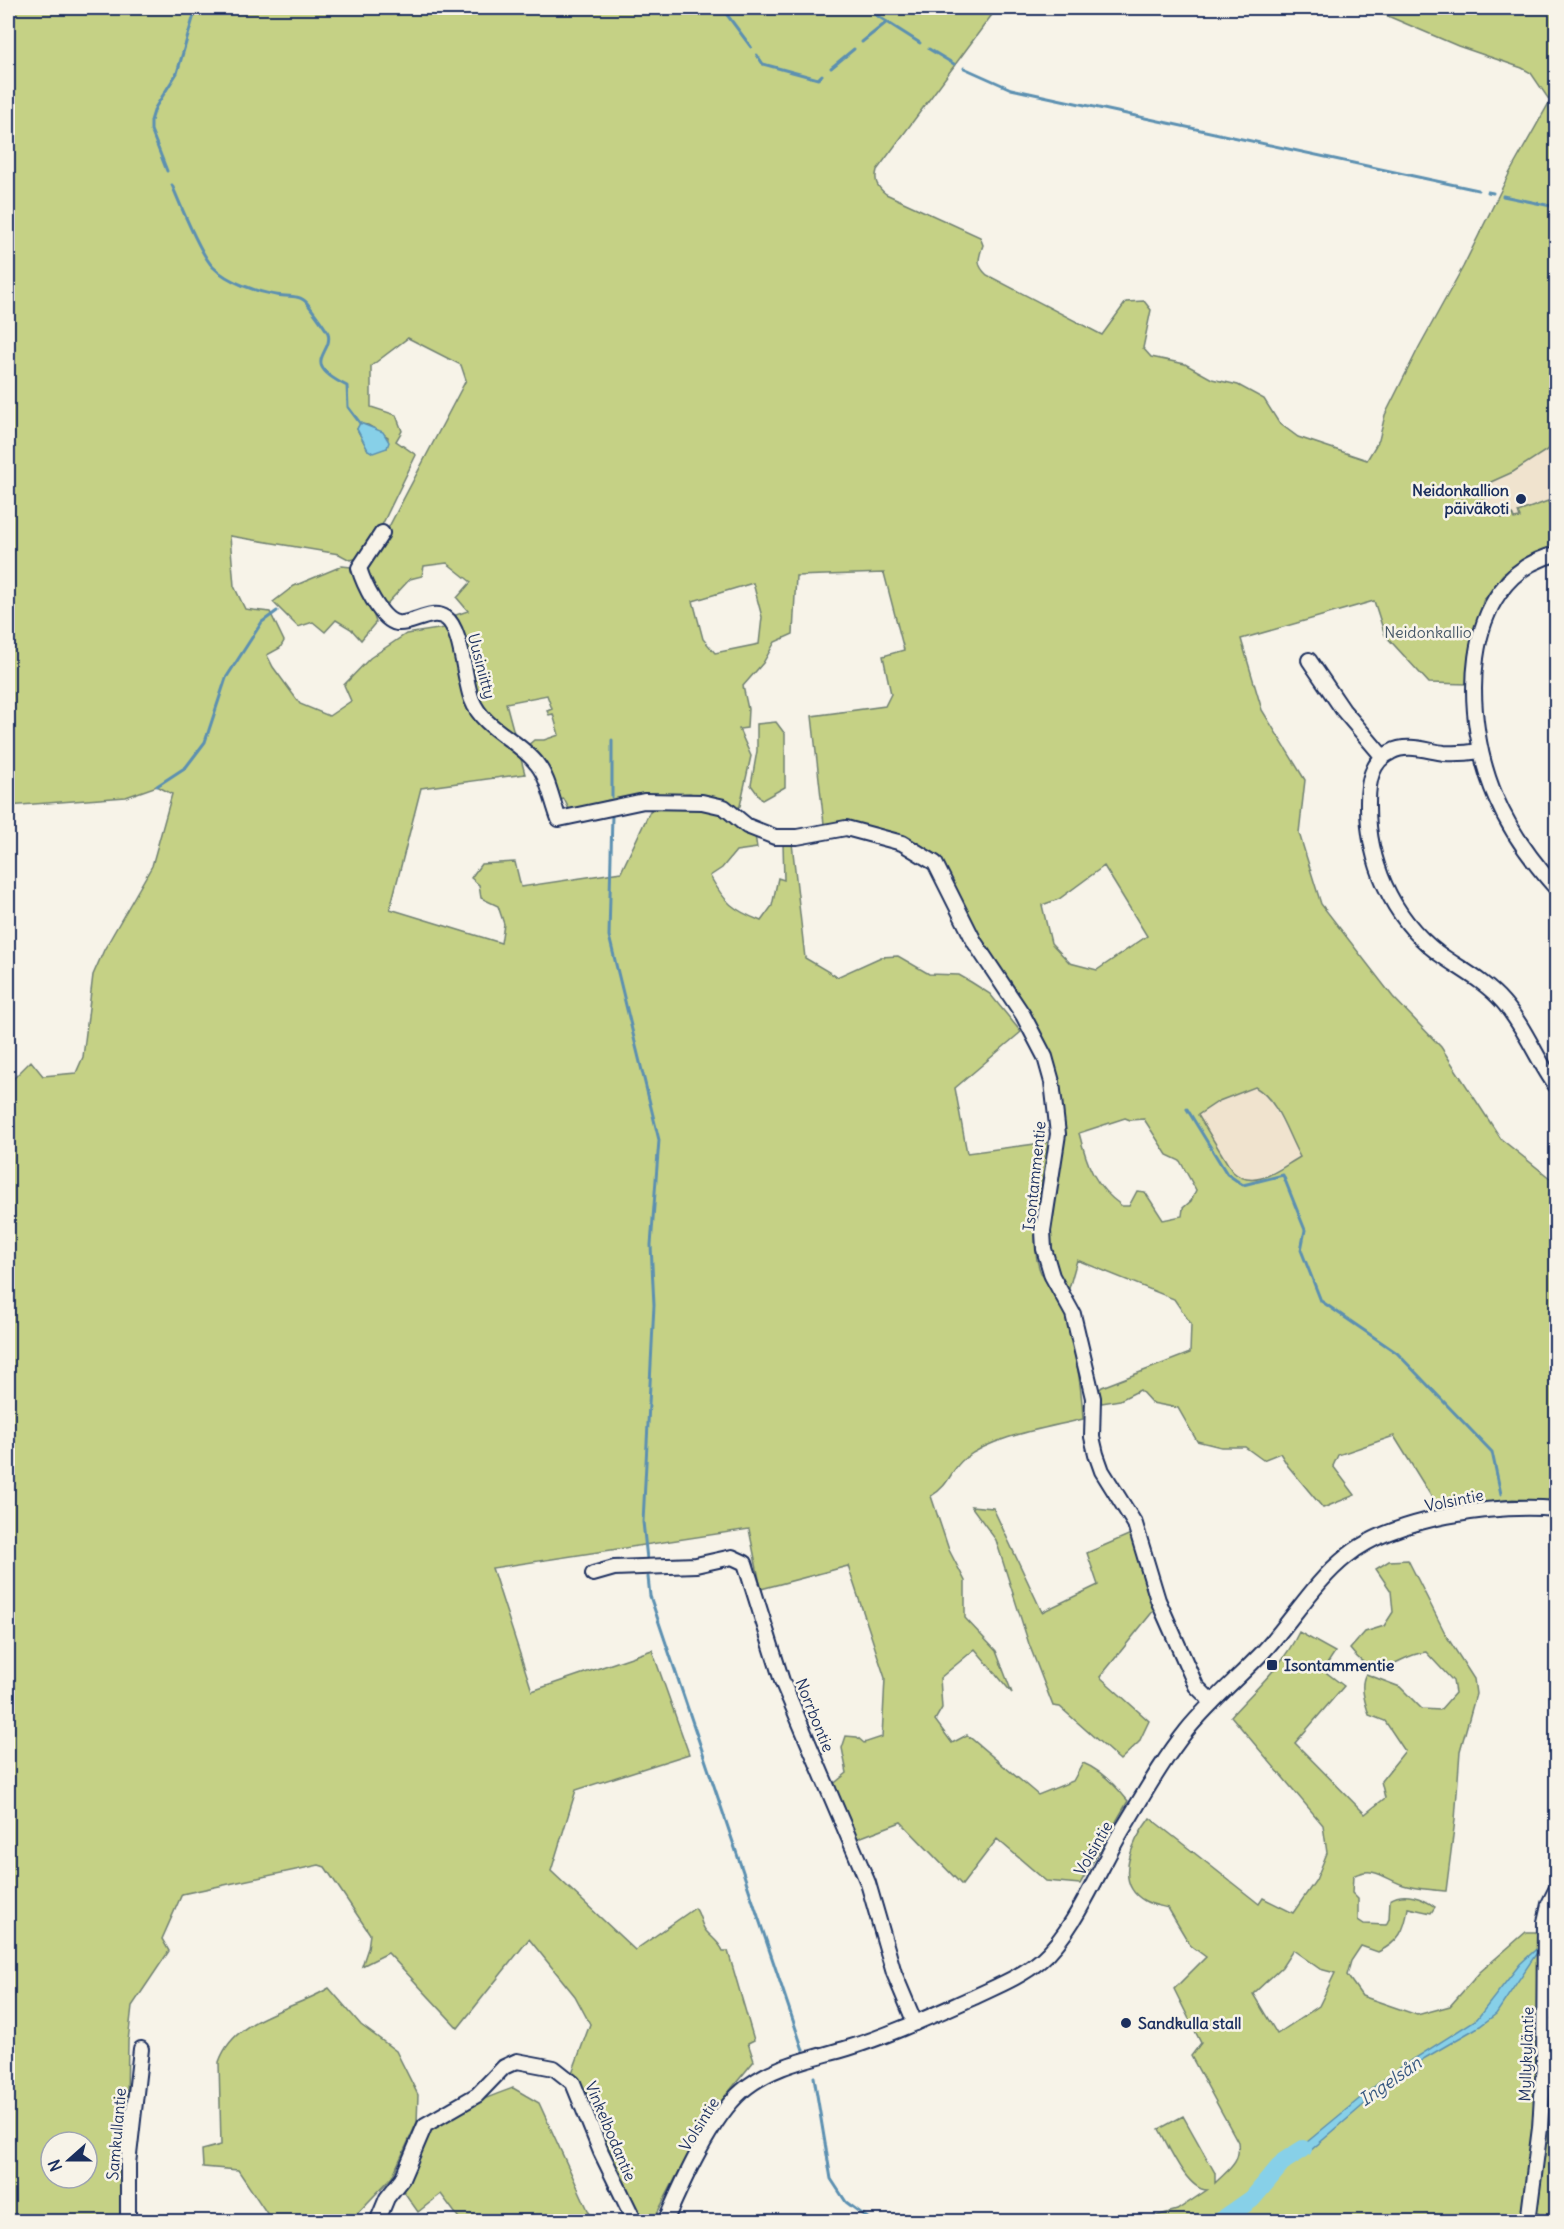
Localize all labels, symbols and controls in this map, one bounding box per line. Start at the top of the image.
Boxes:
place label: Neidonkallion päiväkoti [1412,480,1509,519]
marker: Neidonkallion päiväkoti [1514,492,1528,506]
park label: Neidonkallio [1384,622,1472,642]
street label: Uusiniitty [464,631,500,701]
street label: Isontammentie [1018,1120,1050,1232]
street label: Volsintie [1423,1485,1485,1515]
place label: Isontammentie [1284,1655,1395,1675]
marker: Isontammentie [1265,1658,1279,1672]
street label: Norrbontie [791,1675,839,1755]
street label: Volsintie [1069,1817,1117,1879]
street label: Myllykyläntie [1514,2006,1538,2102]
place label: Sandkulla stall [1138,2013,1241,2033]
marker: Sandkulla stall [1119,2016,1133,2030]
water label: Ingelsån [1354,2051,1426,2111]
street label: Vinkelbodantie [581,2078,641,2184]
street label: Samkullantie [102,2087,130,2181]
street label: Volsintie [675,2093,723,2155]
north arrow [39,2130,99,2190]
text: N [44,2157,66,2174]

